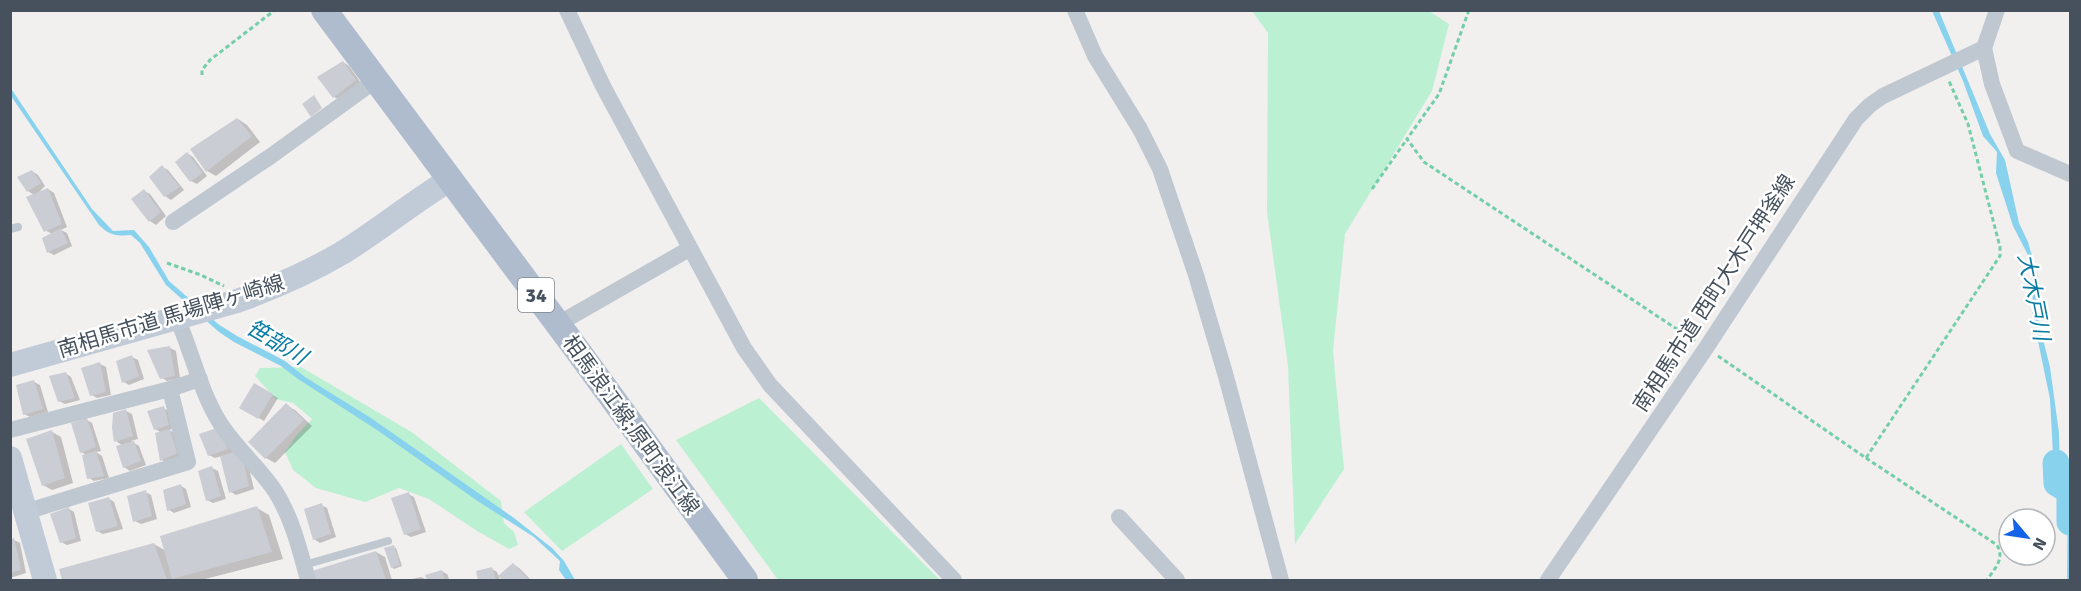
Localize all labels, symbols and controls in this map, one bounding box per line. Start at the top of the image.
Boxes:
street label: 南相馬市道 西町大木戸押釜線 [1627,170,1801,416]
water label: 大木戸川 [2012,251,2056,345]
street label: 南相馬市道 馬場陣ヶ崎線 [55,269,287,363]
road number: 34 [518,278,554,312]
water label: 笹部川 [242,313,314,372]
street label: 相馬浪江線;原町浪江線 [557,330,705,520]
north arrow [1997,507,2057,567]
text: N [2028,534,2051,554]

